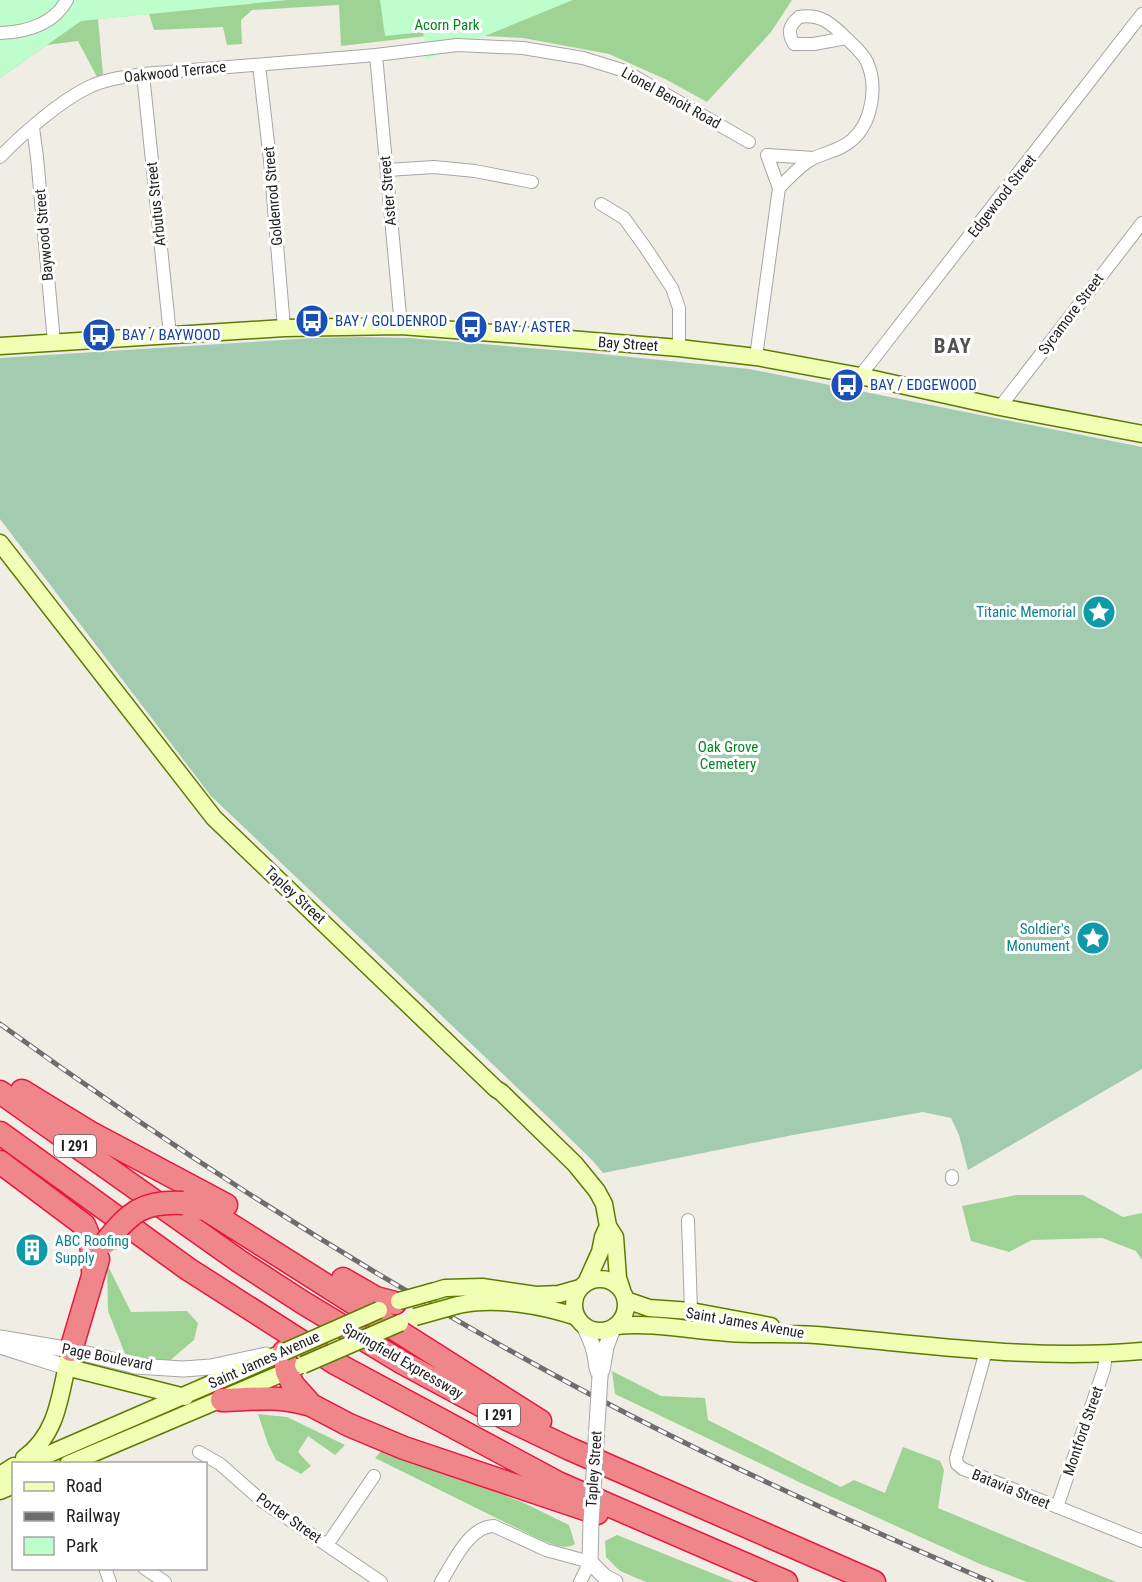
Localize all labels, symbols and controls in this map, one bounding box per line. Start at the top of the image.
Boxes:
park label: Acorn Park [414,16,480,34]
street label: Oakwood Terrace [123,58,227,86]
street label: Lionel Benoit Road [618,63,724,133]
street label: Goldenrod Street [260,146,286,246]
street label: Edgewood Street [964,151,1040,241]
street label: Aster Street [376,155,400,227]
street label: Arbutus Street [143,161,169,247]
street label: Baywood Street [31,188,57,282]
street label: Sycamore Street [1035,270,1107,358]
bus stop icon: BAY / GOLDENROD [294,303,330,339]
bus stop icon: BAY / ASTER [453,309,489,345]
place label: BAY / GOLDENROD [335,312,447,330]
bus stop icon: BAY / BAYWOOD [81,317,117,353]
place label: BAY / ASTER [494,318,570,336]
place label: BAY / BAYWOOD [122,326,221,344]
street label: Bay Street [597,333,659,355]
district label: BAY [934,334,972,358]
bus stop icon: BAY / EDGEWOOD [829,367,865,403]
place label: BAY / EDGEWOOD [870,376,977,394]
place icon: Titanic Memorial [1081,594,1117,630]
place label: Titanic Memorial [976,603,1076,621]
park label: Oak Grove Cemetery [698,738,758,773]
street label: Tapley Street [261,862,329,928]
place label: Soldier's Monument [1007,920,1070,955]
place icon: Soldier's Monument [1075,920,1111,956]
road number: I 291 [54,1135,96,1157]
building icon: ABC Roofing Supply [14,1232,50,1268]
place label: ABC Roofing Supply [55,1232,129,1267]
street label: Saint James Avenue [684,1304,806,1342]
street label: Springfield Expressway [340,1319,466,1403]
street label: Saint James Avenue [206,1327,322,1393]
street label: Page Boulevard [60,1339,154,1375]
street label: Montford Street [1059,1384,1107,1478]
road number: I 291 [478,1404,520,1426]
street label: Tapley Street [582,1430,606,1508]
legend [12,1462,207,1570]
street label: Batavia Street [969,1465,1053,1513]
text: Road [66,1475,102,1496]
street label: Porter Street [253,1489,325,1547]
text: Railway [66,1505,121,1526]
text: Park [66,1535,98,1556]

